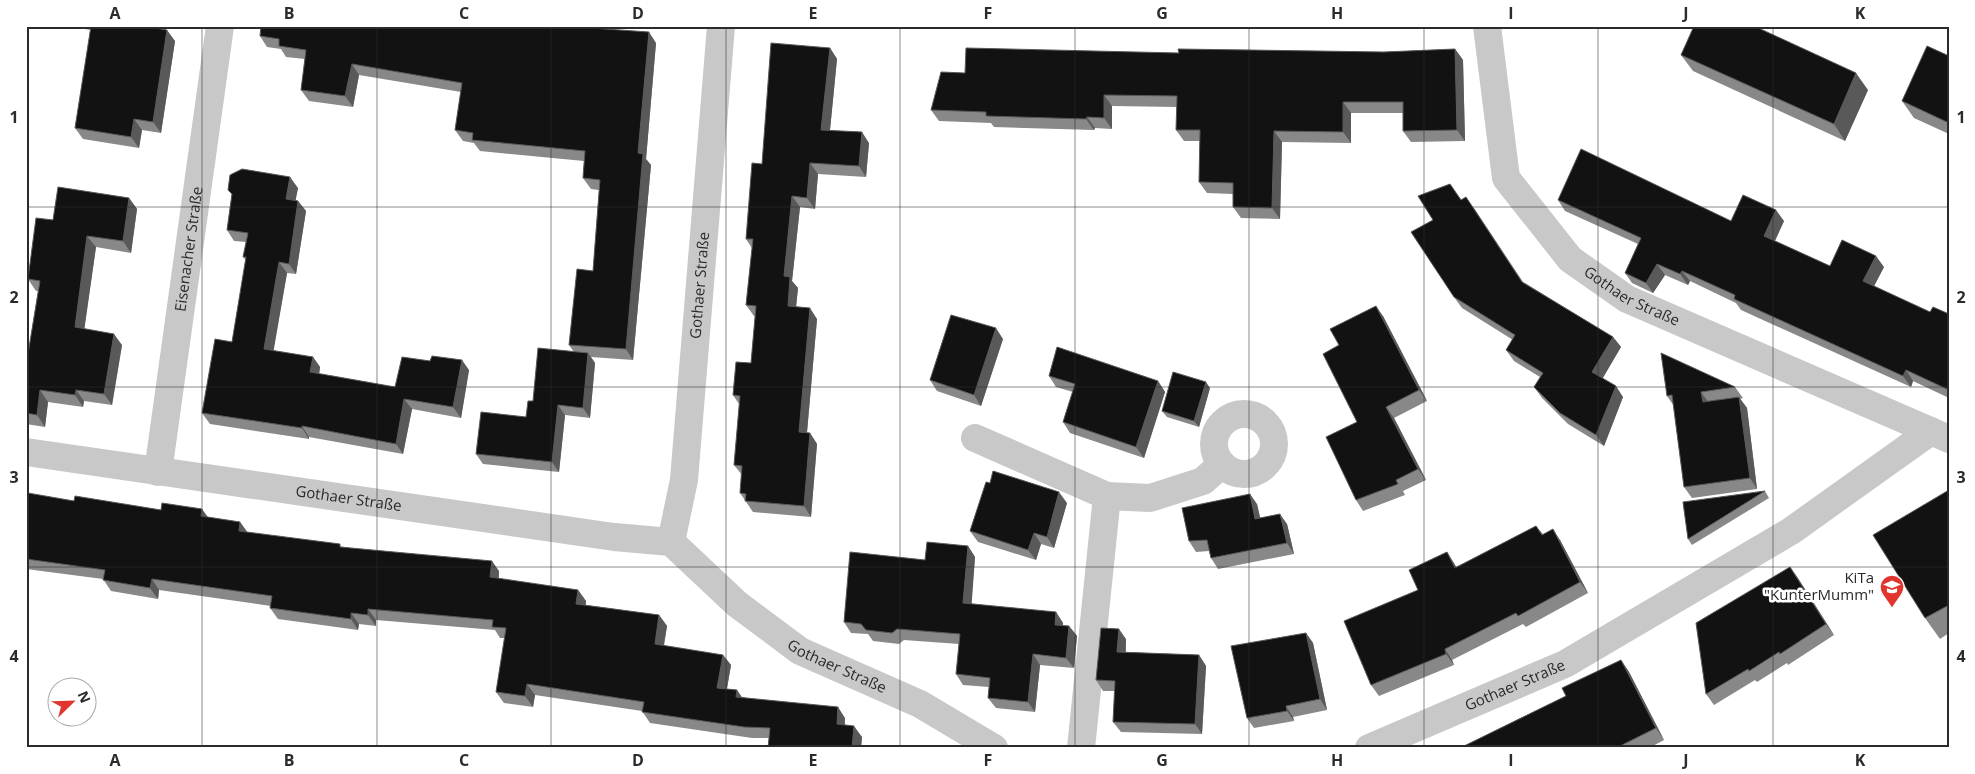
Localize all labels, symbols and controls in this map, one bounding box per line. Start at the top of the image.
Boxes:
text: A [109,2,121,24]
text: B [284,2,294,24]
text: C [459,2,469,24]
text: D [632,2,644,24]
text: E [809,2,818,24]
text: F [984,2,992,24]
text: G [1156,2,1168,24]
text: H [1331,2,1343,24]
text: I [1508,2,1514,24]
text: J [1681,2,1689,24]
text: K [1855,2,1866,24]
text: 1 [9,106,19,128]
text: 1 [1956,106,1966,128]
street label: Eisenacher Straße [169,185,207,313]
street label: Gothaer Straße [685,231,713,339]
street label: Gothaer Straße [1580,261,1683,330]
text: 2 [9,286,19,308]
text: 2 [1956,286,1966,308]
text: 3 [9,466,19,488]
text: 3 [1956,466,1966,488]
street label: Gothaer Straße [294,480,403,515]
place label: KiTa "KunterMumm" [1764,567,1874,604]
school or university icon: KiTa "KunterMumm" [1879,574,1905,608]
street label: Gothaer Straße [784,634,890,697]
text: 4 [9,645,19,667]
text: 4 [1956,645,1966,667]
street label: Gothaer Straße [1462,654,1568,715]
north arrow [48,676,98,726]
text: N [73,688,95,706]
text: A [109,749,121,771]
text: B [284,749,294,771]
text: C [459,749,469,771]
text: D [632,749,644,771]
text: E [809,749,818,771]
text: F [984,749,992,771]
text: G [1156,749,1168,771]
text: H [1331,749,1343,771]
text: I [1508,749,1514,771]
text: J [1681,749,1689,771]
text: K [1855,749,1866,771]

